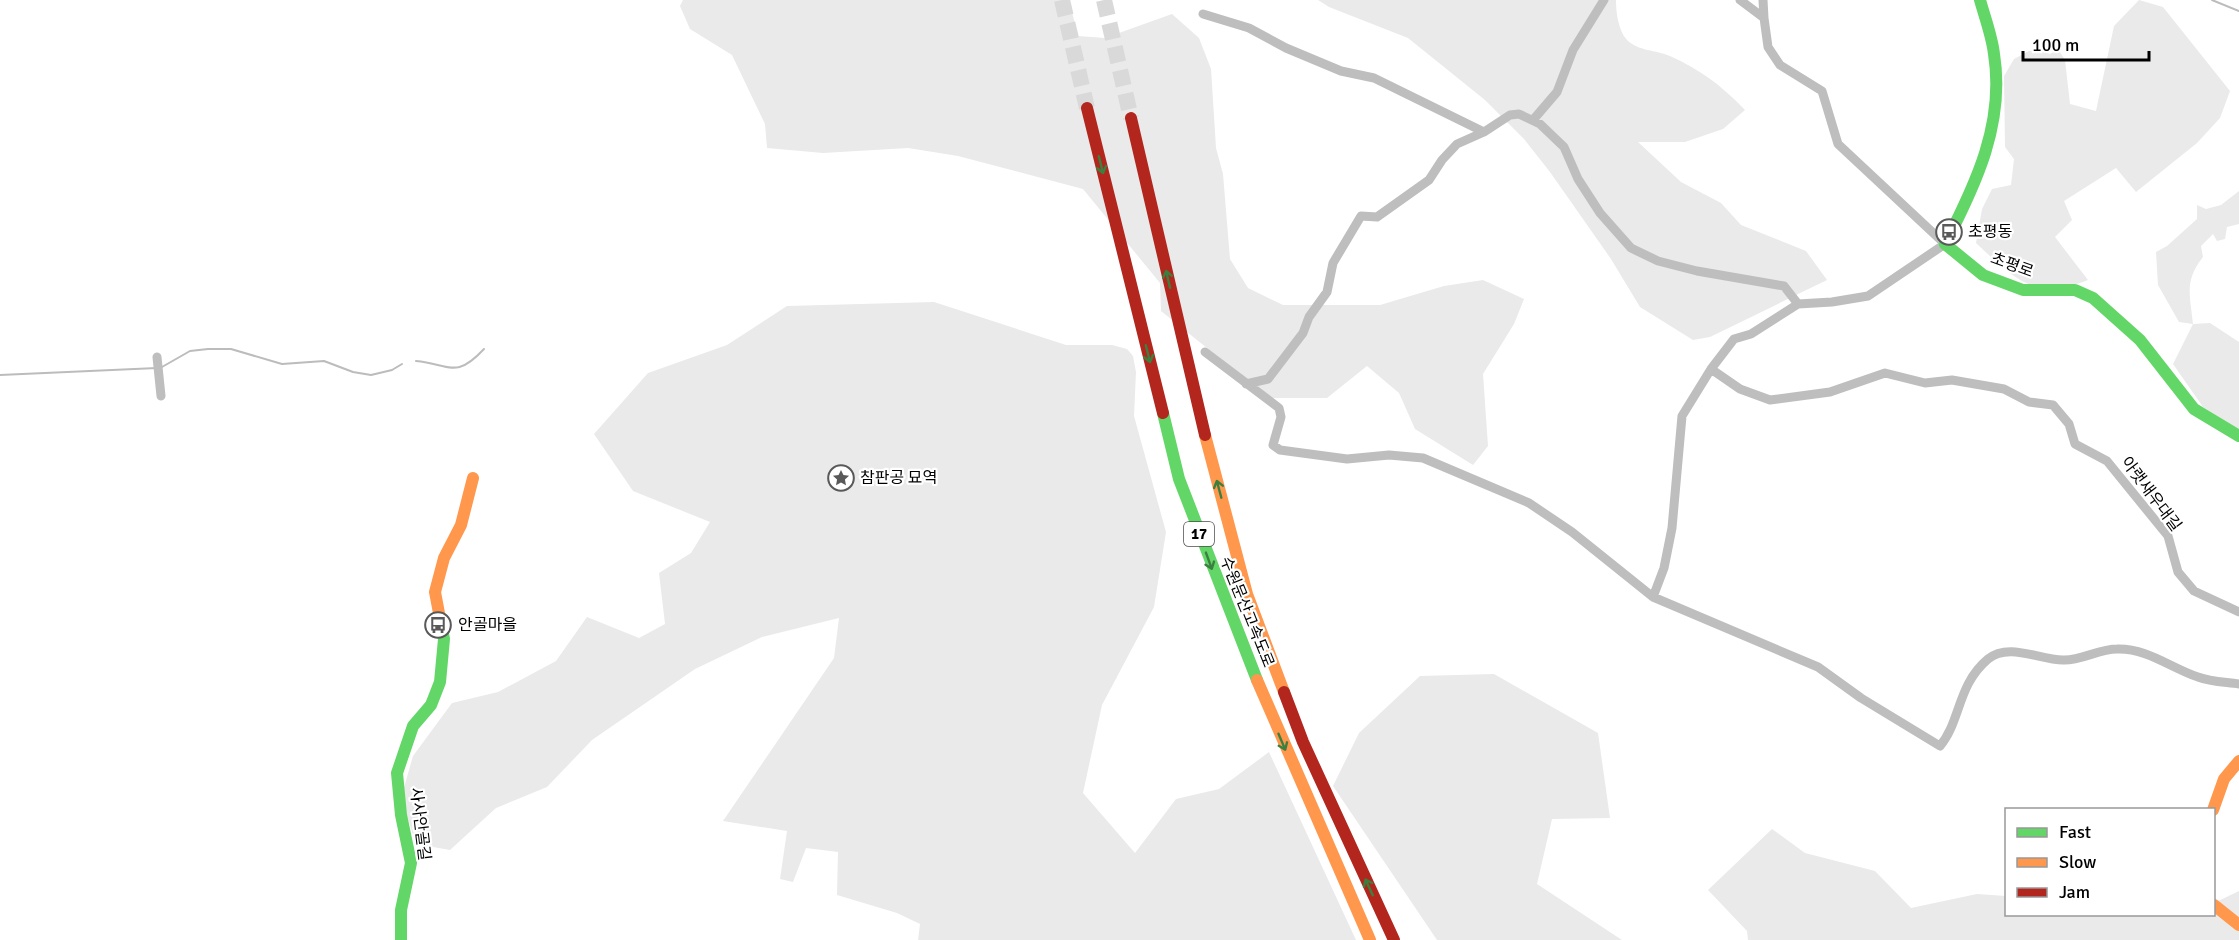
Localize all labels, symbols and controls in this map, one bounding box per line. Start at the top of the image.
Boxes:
scale bar [2023,24,2149,62]
text: 100 m [2032,34,2079,56]
one-way arrow [1096,155,1108,174]
bus stop icon: 초평동 [1934,217,1964,247]
place label: 초평동 [1968,222,2012,242]
street label: 초평로 [1988,248,2036,282]
one-way arrow [1162,270,1174,289]
one-way arrow [1143,344,1155,363]
street label: 아랫새우대길 [2116,453,2186,535]
place icon: 참판공 묘역 [826,463,856,493]
place label: 참판공 묘역 [860,468,937,488]
one-way arrow [1212,480,1224,499]
road number: 17 [1184,522,1214,546]
one-way arrow [1205,551,1216,570]
street label: 수원문산고속도로 [1216,554,1278,671]
bus stop icon: 안골마을 [423,610,453,640]
place label: 안골마을 [458,615,517,635]
one-way arrow [1277,732,1288,751]
street label: 사사안골길 [406,786,434,862]
legend [2005,808,2215,916]
text: Fast [2059,821,2091,843]
text: Slow [2059,851,2096,873]
one-way arrow [1363,878,1374,896]
text: Jam [2059,881,2090,903]

